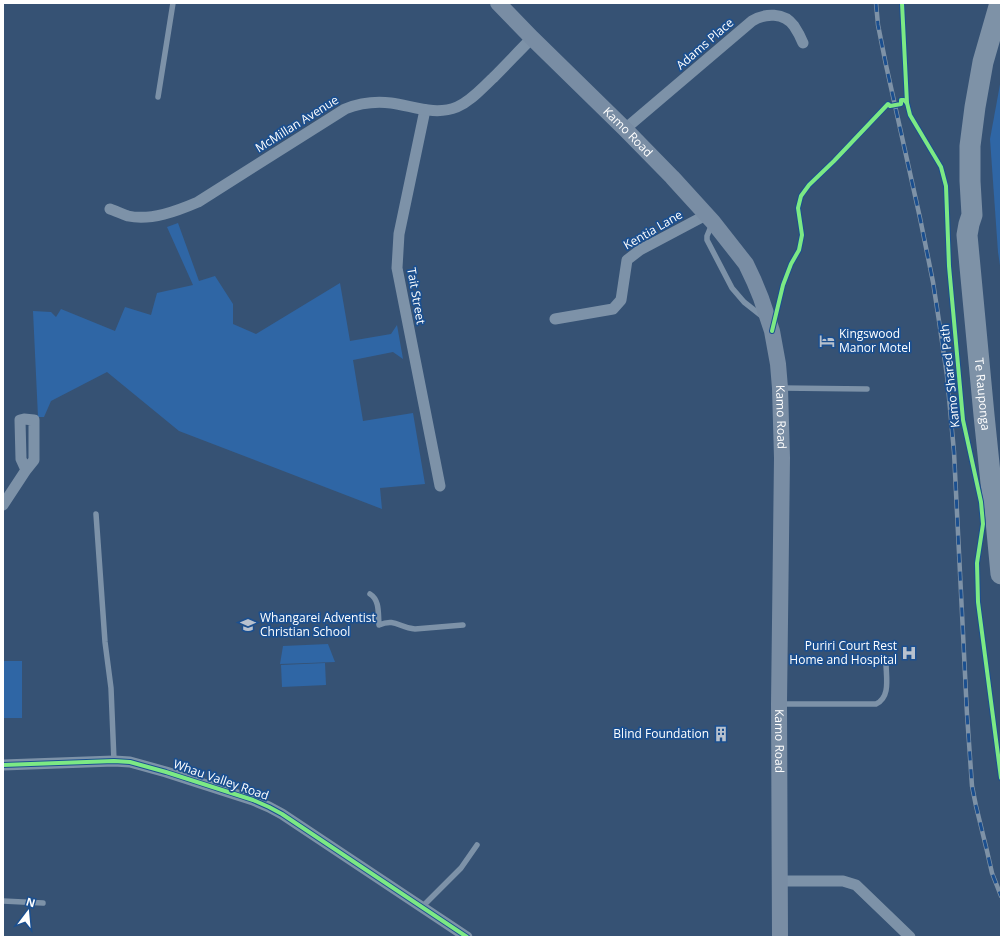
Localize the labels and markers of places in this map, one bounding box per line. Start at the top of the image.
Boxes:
place label: Kingswood Manor Motel [839,325,911,356]
hotel icon: Kingswood Manor Motel [818,332,836,350]
place label: Whangarei Adventist Christian School [260,609,376,640]
school or university icon: Whangarei Adventist Christian School [239,616,257,634]
place label: Puriri Court Rest Home and Hospital [789,637,897,668]
hospital icon: Puriri Court Rest Home and Hospital [900,644,918,662]
place label: Blind Foundation [613,725,709,742]
building icon: Blind Foundation [712,725,730,743]

